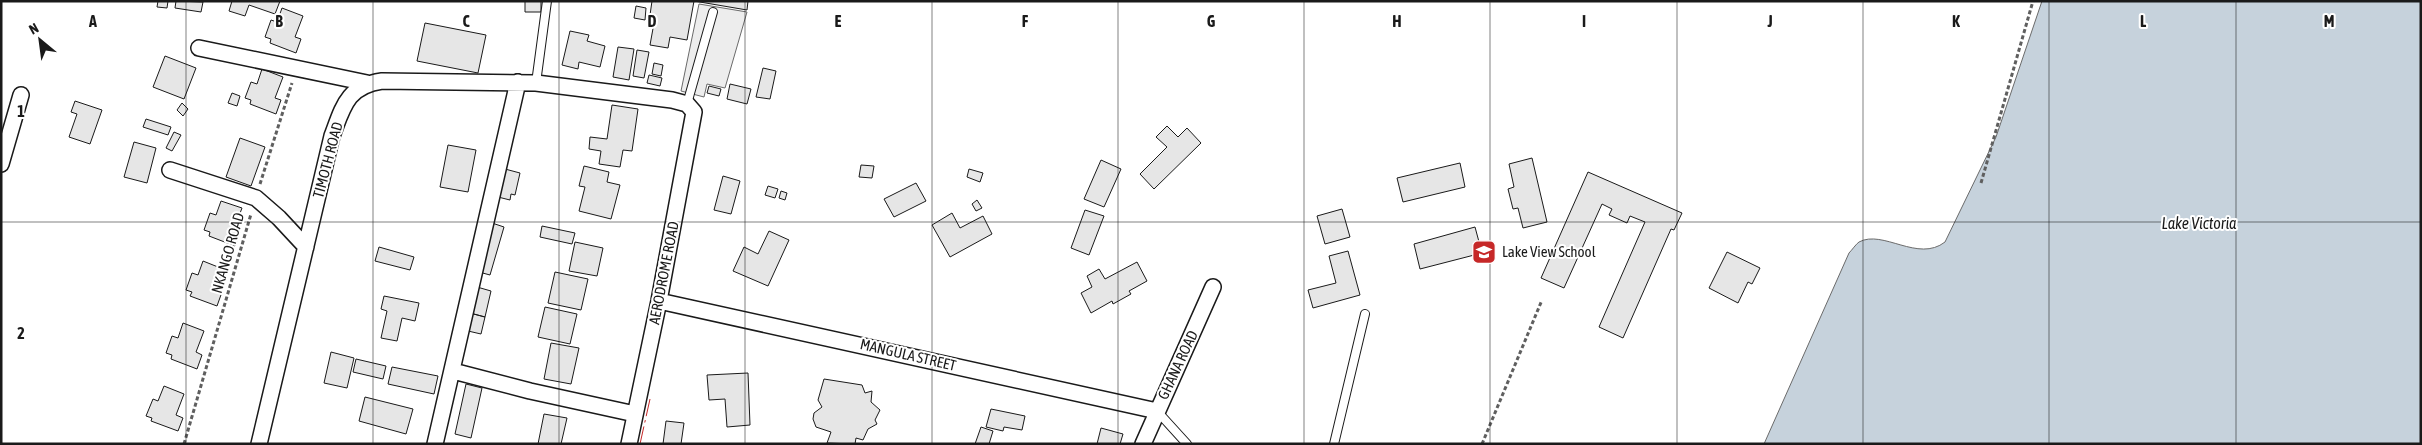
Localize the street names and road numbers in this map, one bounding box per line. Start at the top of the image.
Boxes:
street label: TIMOTH ROAD [309,120,346,200]
street label: NKANGO ROAD [208,211,247,295]
street label: AERODROME ROAD [645,220,682,326]
street label: GHANA ROAD [1154,328,1201,402]
street label: MANGULA STREET [858,335,958,374]

